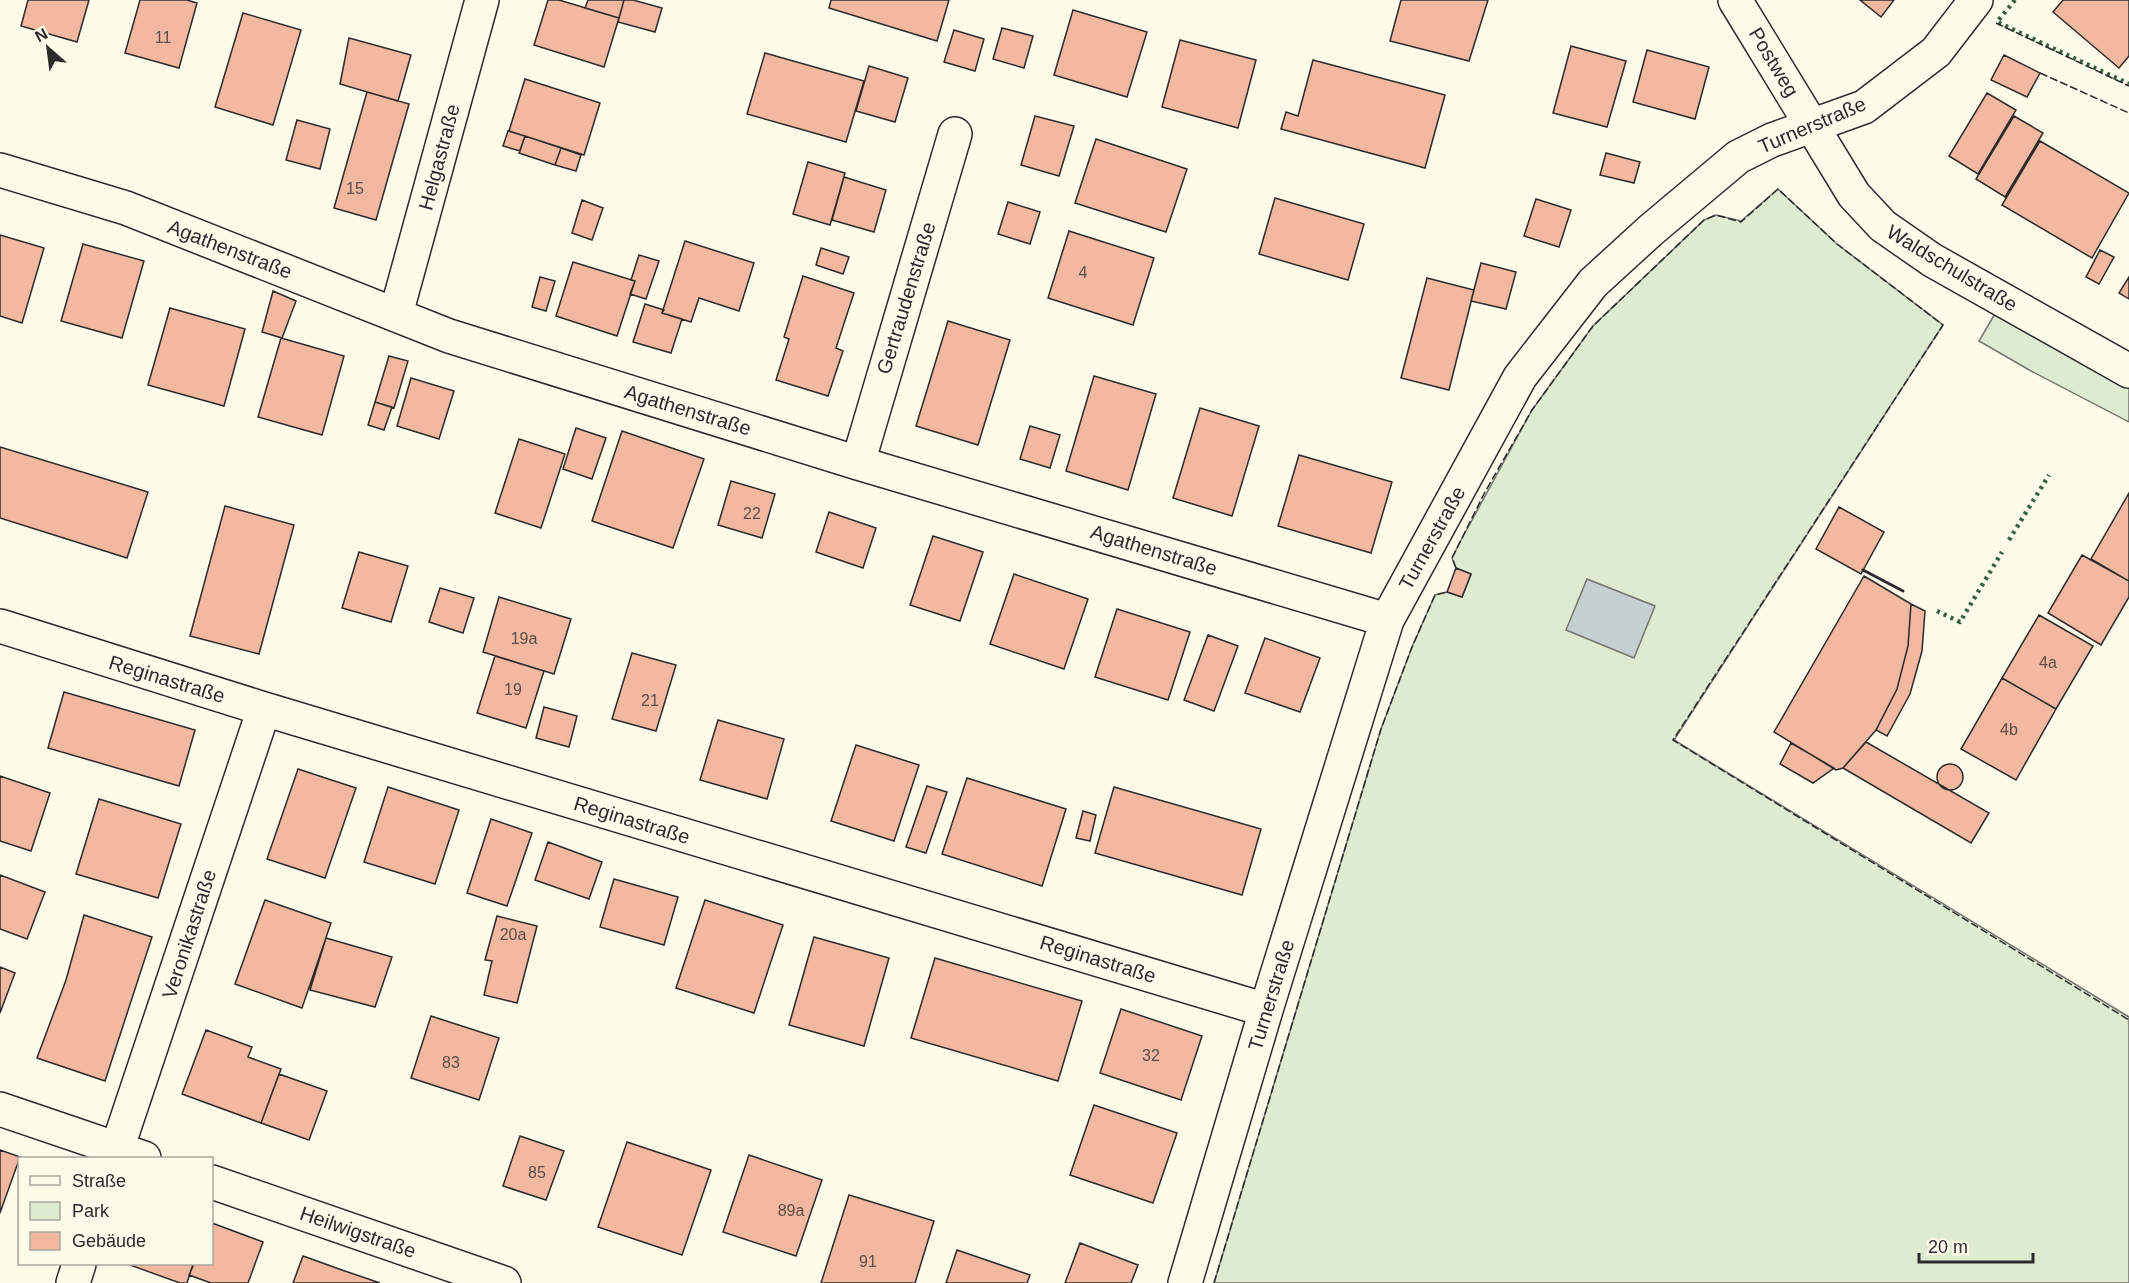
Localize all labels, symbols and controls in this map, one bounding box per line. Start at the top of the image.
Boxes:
north arrow [18,18,78,78]
street label: Postweg [1745,23,1803,101]
text: N [32,25,50,45]
house number: 11 [155,29,171,46]
street label: Turnerstraße [1755,92,1869,158]
street label: Helgastraße [414,102,464,212]
house number: 15 [346,180,364,197]
street label: Agathenstraße [165,215,295,283]
street label: Gertraudenstraße [872,219,940,377]
street label: Waldschulstraße [1883,220,2021,316]
house number: 4 [1079,264,1088,281]
street label: Agathenstraße [622,380,754,440]
street label: Turnerstraße [1395,482,1469,594]
house number: 22 [743,505,761,522]
street label: Agathenstraße [1088,520,1220,580]
house number: 19a [511,630,537,647]
street label: Reginastraße [106,651,228,707]
house number: 4a [2039,654,2057,671]
house number: 19 [504,681,522,698]
house number: 21 [641,692,659,709]
house number: 4b [2000,721,2018,738]
street label: Reginastraße [571,792,693,848]
street label: Veronikastraße [158,867,220,1001]
house number: 20a [500,926,526,943]
street label: Reginastraße [1037,931,1159,987]
street label: Turnerstraße [1244,937,1298,1053]
house number: 32 [1142,1047,1160,1064]
house number: 83 [442,1054,460,1071]
legend [18,1157,213,1265]
house number: 85 [528,1164,546,1181]
text: Straße [72,1171,126,1191]
text: Park [72,1201,110,1221]
street label: Heilwigstraße [297,1202,419,1262]
house number: 89a [778,1202,804,1219]
scale bar [1919,1226,2033,1264]
text: Gebäude [72,1231,146,1251]
text: 20 m [1928,1237,1968,1257]
house number: 91 [859,1253,877,1270]

